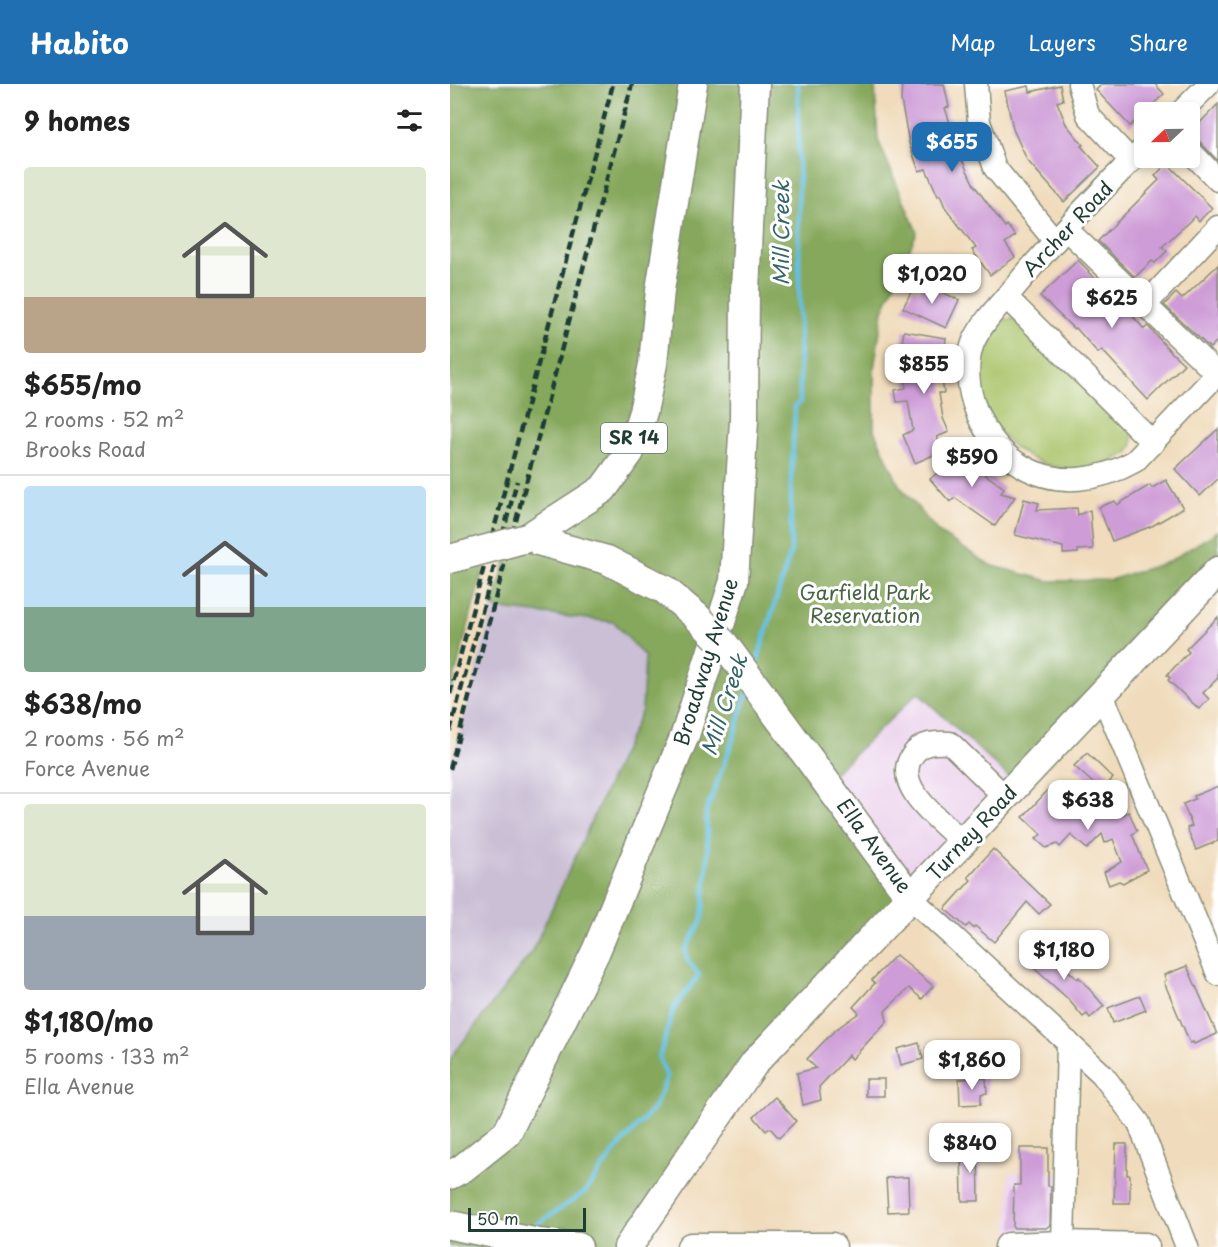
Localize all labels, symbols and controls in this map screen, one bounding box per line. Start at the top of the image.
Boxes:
text: Habito [30,21,129,64]
text: Map [951,26,995,58]
text: Layers [1028,26,1096,58]
text: Share [1129,26,1188,58]
text: 9 homes [24,101,130,140]
north arrow [1134,102,1200,168]
map controls [1134,102,1200,168]
icon: filters [393,104,426,137]
pin: $655 [916,122,988,173]
text: $655 [926,126,978,156]
street label: Archer Road [1015,174,1120,283]
water label: Mill Creek [764,179,796,285]
icon: home [171,206,279,314]
pin: $1,020 [883,254,981,305]
text: $1,020 [897,258,967,288]
pin: $625 [1076,278,1148,329]
text: $625 [1086,282,1138,312]
pin: $855 [888,344,960,395]
text: $855 [899,348,949,378]
text: $655/mo [24,365,141,404]
text: 2 rooms · 52 m² [24,404,184,434]
road number: SR 14 [601,423,667,453]
text: Brooks Road [24,434,146,464]
pin: $590 [936,437,1008,488]
text: $590 [946,441,998,471]
icon: home [171,525,279,633]
street label: Broadway Avenue [665,574,745,749]
park label: Garfield Park Reservation [800,577,930,630]
water label: Mill Creek [692,648,755,759]
text: $638/mo [24,684,142,723]
text: 2 rooms · 56 m² [24,723,185,753]
text: Force Avenue [24,753,150,783]
street label: Turney Road [919,778,1023,887]
pin: $638 [1052,780,1124,831]
text: $638 [1062,784,1114,814]
street label: Ella Avenue [830,792,920,899]
icon: home [171,843,279,951]
pin: $1,180 [1015,930,1113,981]
text: $1,180 [1033,934,1095,964]
text: $1,180/mo [24,1002,153,1041]
pin: $1,860 [923,1040,1021,1091]
text: 5 rooms · 133 m² [24,1041,190,1071]
text: $1,860 [938,1044,1006,1074]
text: Ella Avenue [24,1071,135,1101]
pin: $840 [934,1123,1006,1174]
text: $840 [943,1127,997,1157]
scale bar [468,1205,586,1232]
text: 50 m [477,1206,518,1230]

